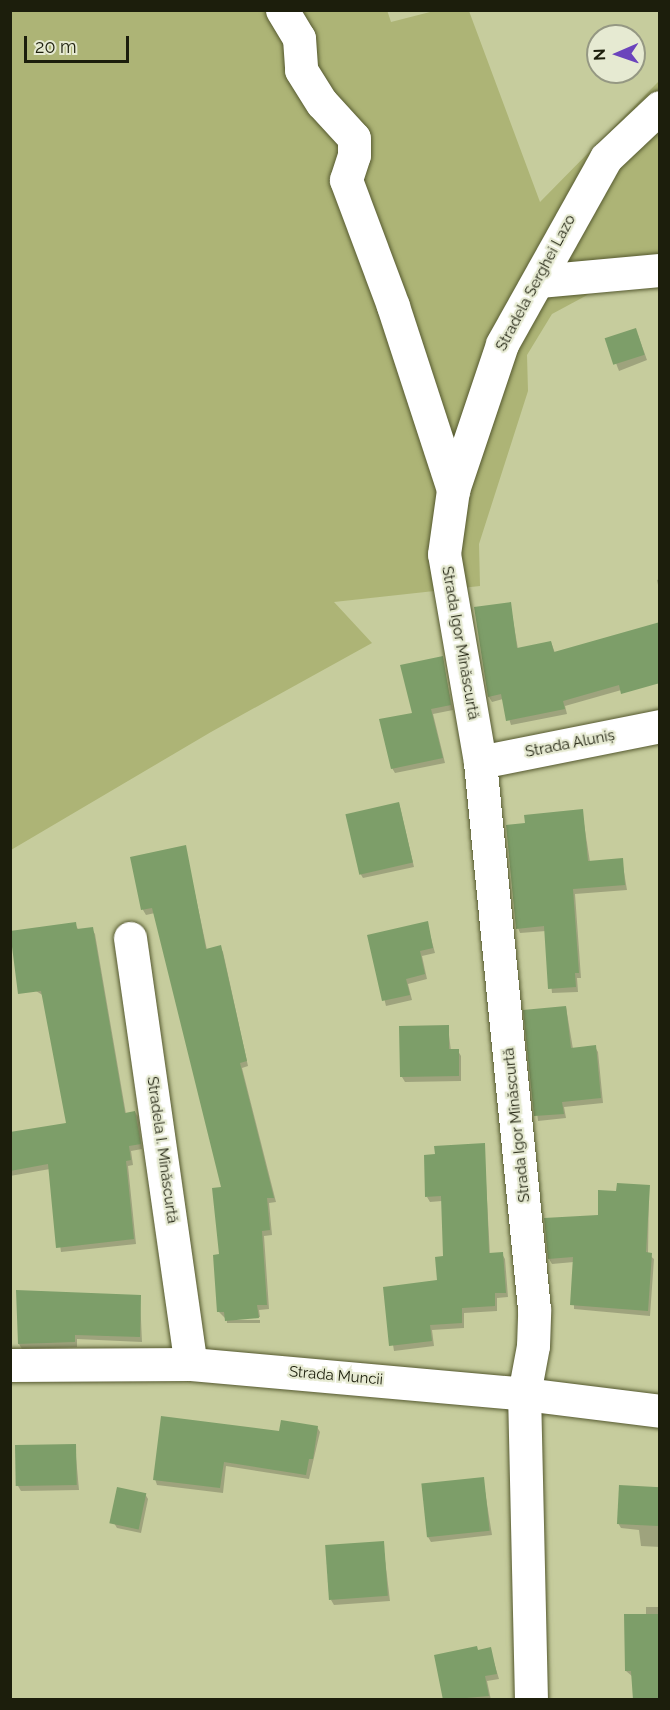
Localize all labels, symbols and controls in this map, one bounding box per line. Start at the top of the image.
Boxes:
scale bar [27,24,132,62]
north arrow [586,24,646,84]
text: 20 m [35,36,77,57]
text: N [590,48,609,61]
street label: Stradela Serghei Lazo [492,212,580,354]
street label: Strada Igor Mînăscurtă [438,565,482,721]
street label: Strada Aluniș [524,726,616,762]
street label: Strada Igor Mînăscurtă [500,1047,534,1203]
street label: Stradela I. Mînăscurtă [143,1075,181,1225]
street label: Strada Muncii [288,1363,384,1389]

